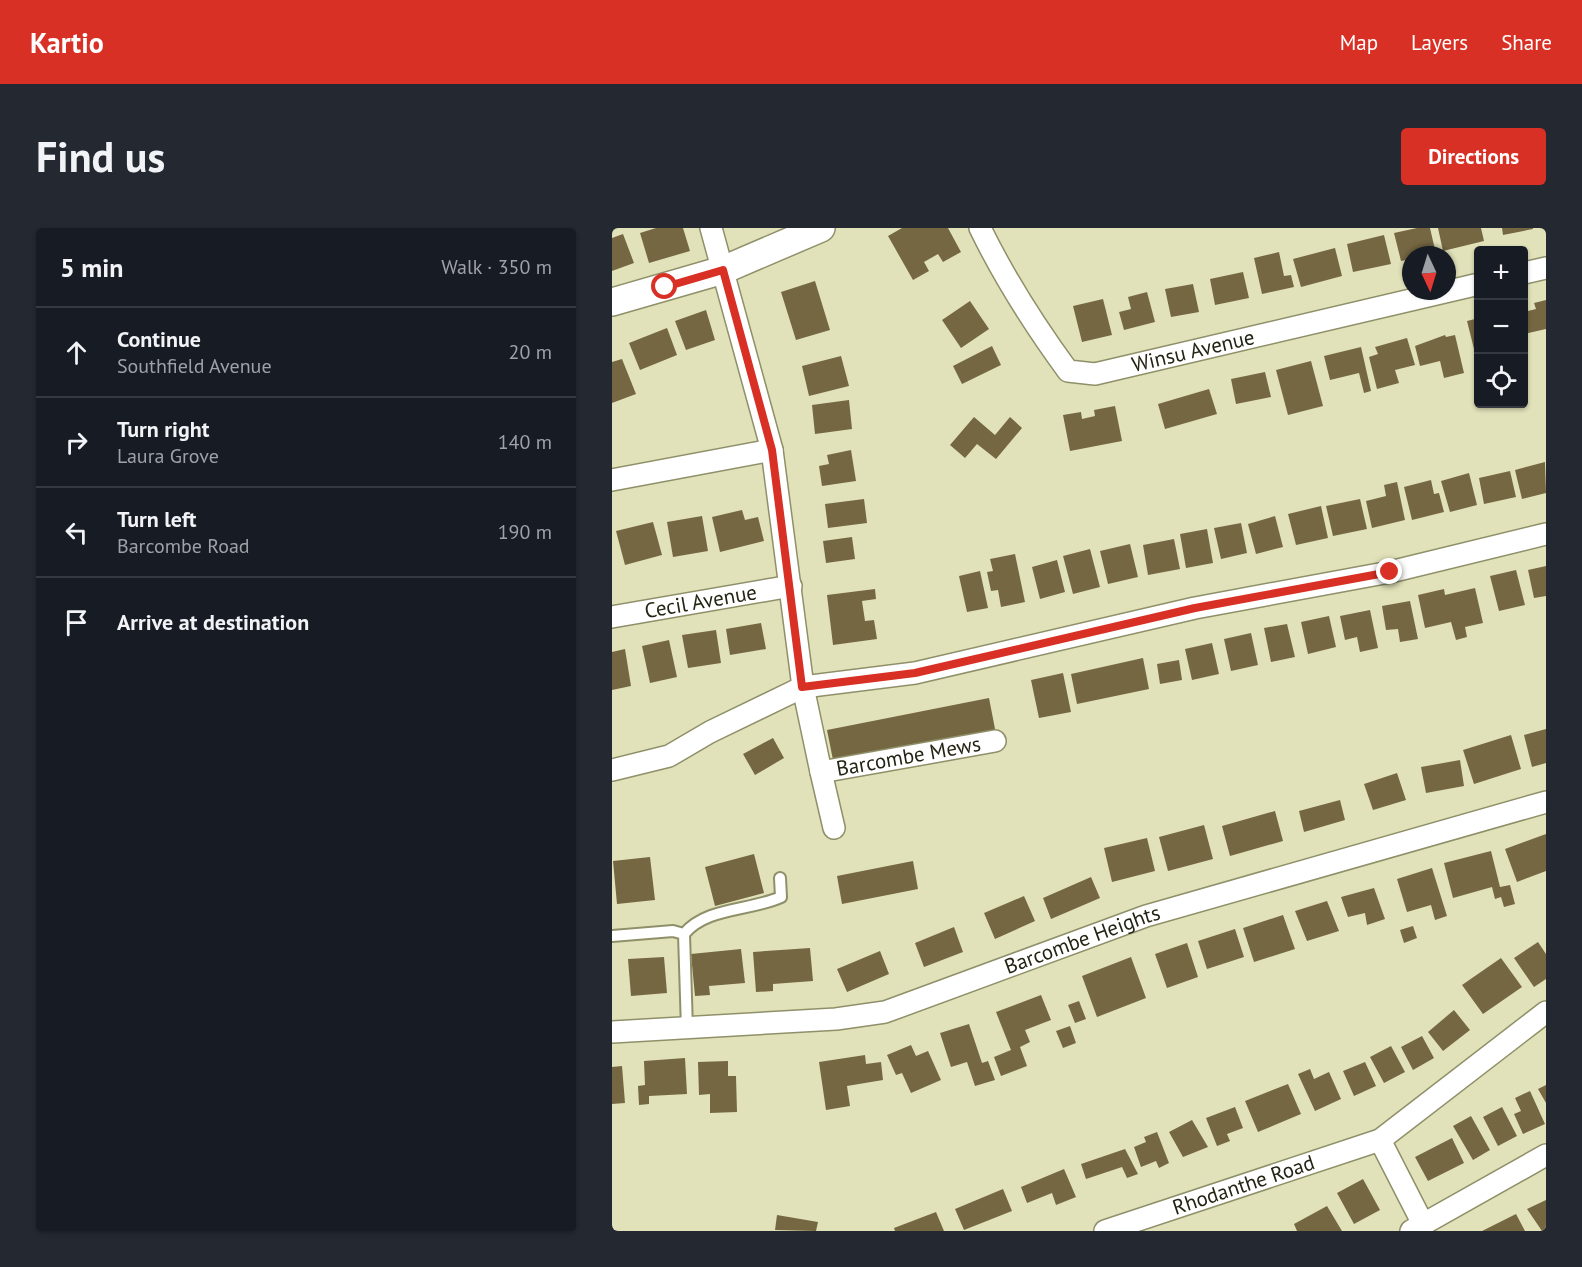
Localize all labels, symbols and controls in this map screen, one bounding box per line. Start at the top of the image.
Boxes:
text: Kartio [30,24,104,61]
text: Map [1340,29,1378,56]
text: Layers [1411,29,1468,56]
text: Share [1501,29,1552,56]
button: Directions [1401,128,1546,185]
text: Find us [36,129,165,184]
north arrow [1402,246,1456,300]
map controls [1474,246,1528,408]
button: + [1474,246,1528,300]
text: 5 min [60,251,123,284]
text: Walk · 350 m [441,254,552,280]
route start [651,273,677,299]
button: − [1474,300,1528,354]
street label: Winsu Avenue [1129,323,1257,378]
text: Continue [117,325,201,353]
icon: ahead [60,336,93,369]
text: 20 m [509,339,552,365]
text: Southfield Avenue [117,353,272,379]
button: locate [1474,354,1528,408]
text: Turn right [117,415,209,443]
icon: right [60,426,93,459]
text: 140 m [498,429,552,455]
text: Laura Grove [117,443,219,469]
text: Turn left [117,505,197,533]
icon: left [60,516,93,549]
text: 190 m [498,519,552,545]
text: Barcombe Road [117,533,250,559]
route end [1376,558,1402,584]
street label: Cecil Avenue [642,578,759,624]
icon: arrive [60,606,93,639]
text: Arrive at destination [117,608,309,636]
street label: Barcombe Mews [834,730,983,782]
street label: Barcombe Heights [1000,899,1163,980]
street label: Rhodanthe Road [1169,1149,1318,1221]

